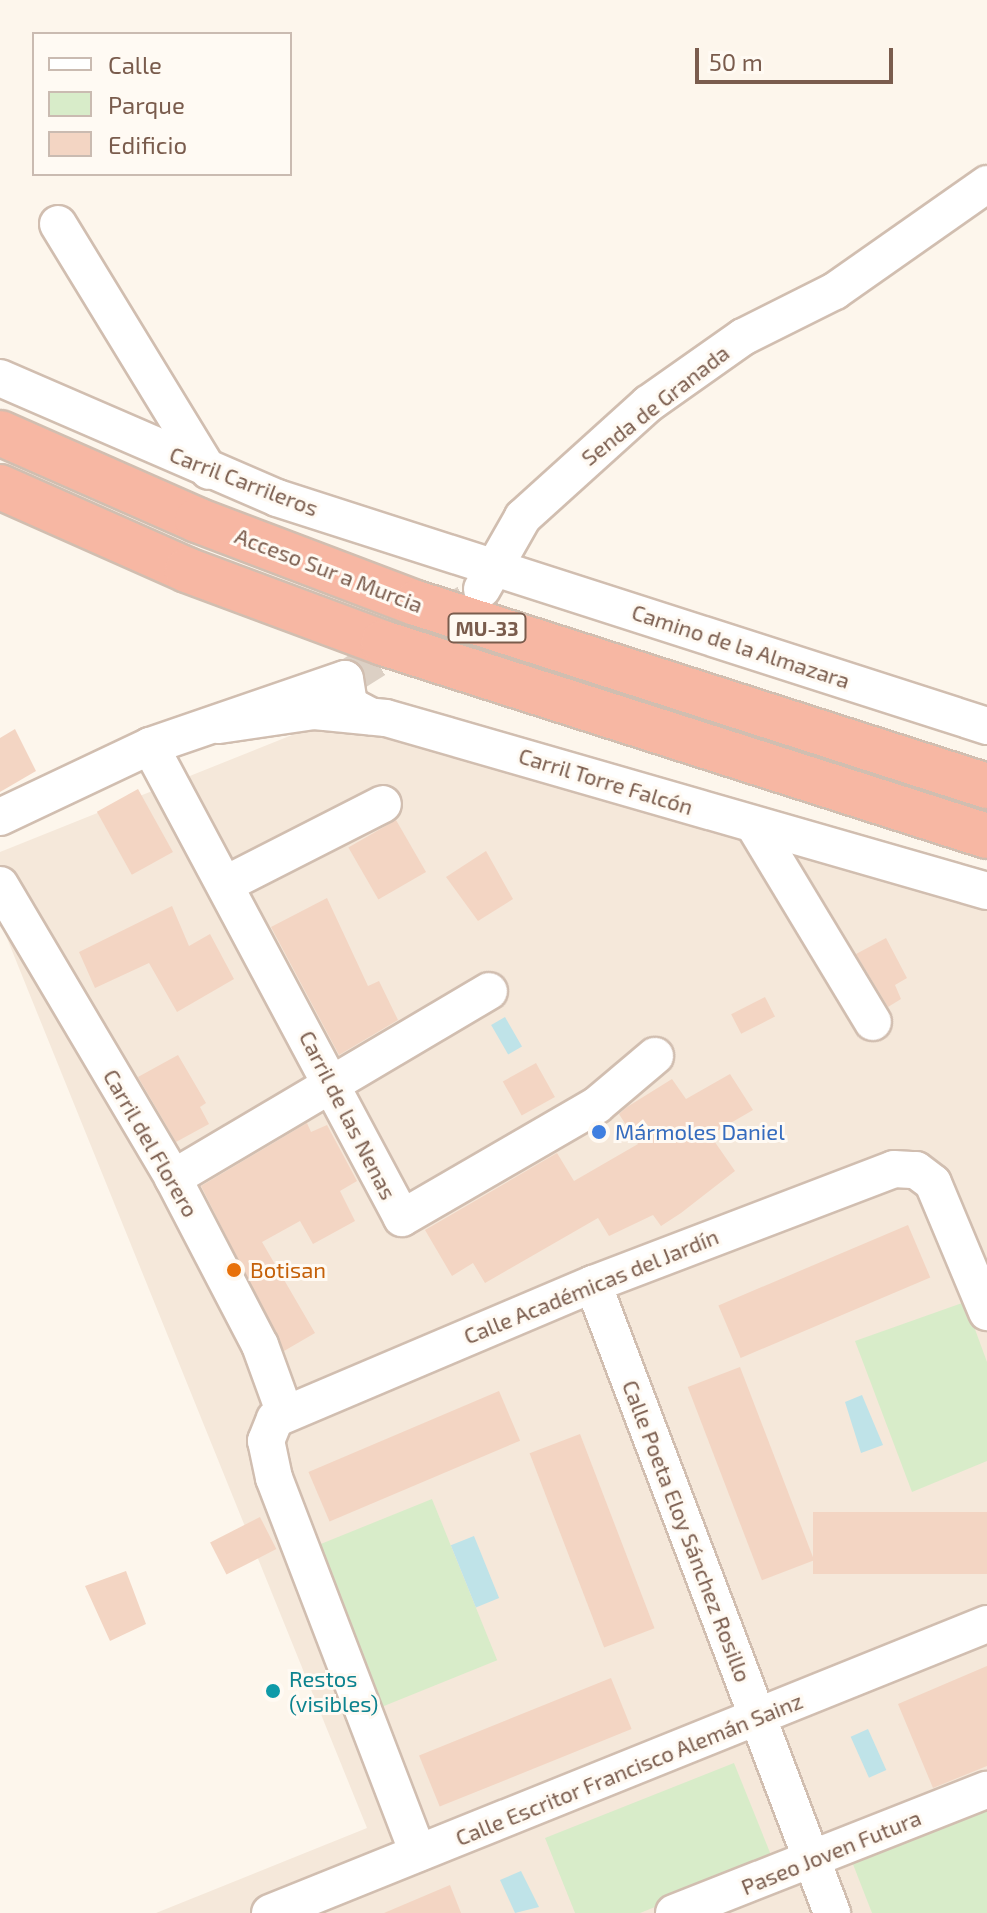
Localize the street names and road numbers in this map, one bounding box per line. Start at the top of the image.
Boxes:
street label: Senda de Granada [576,339,734,471]
street label: Carril Carrileros [166,440,322,522]
street label: Acceso Sur a Murcia [231,522,427,618]
street label: Camino de la Almazara [628,598,854,694]
road number: MU-33 [447,612,527,644]
street label: Carril Torre Falcón [515,742,697,820]
street label: Carril de las Nenas [294,1026,402,1204]
street label: Carril del Florero [98,1064,204,1222]
street label: Calle Académicas del Jardín [459,1222,723,1350]
street label: Calle Poeta Eloy Sánchez Rosillo [617,1376,757,1686]
street label: Calle Escritor Francisco Alemán Sainz [451,1687,807,1851]
street label: Paseo Joven Futura [737,1804,925,1900]

